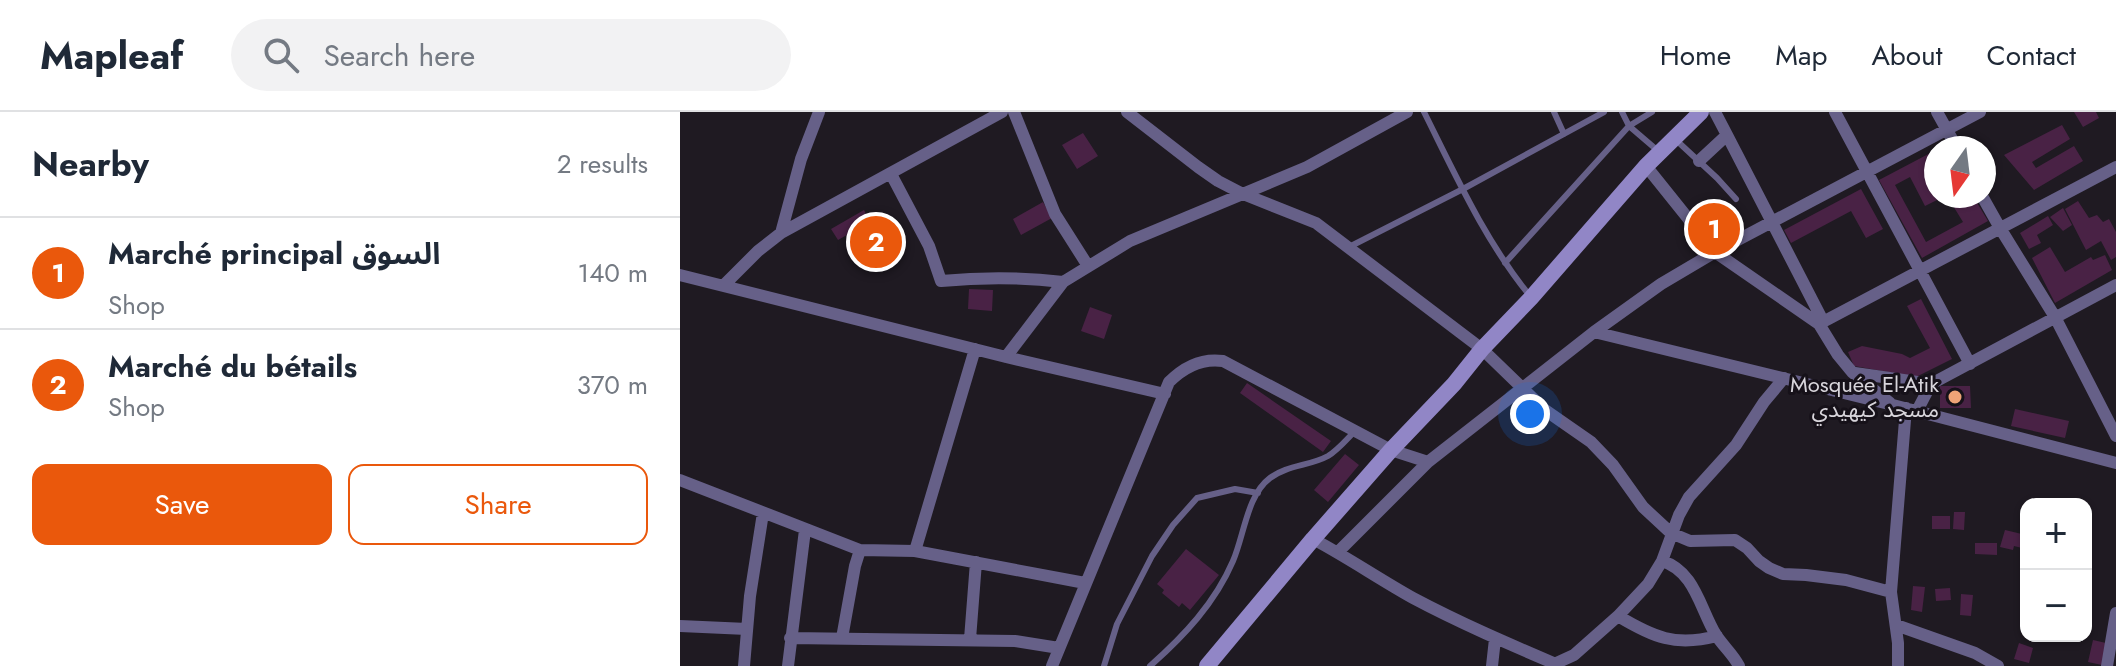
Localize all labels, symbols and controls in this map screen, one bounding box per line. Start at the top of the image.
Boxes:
search box [231,19,791,91]
text: Mapleaf [40,28,183,83]
icon: search [259,33,303,77]
text: Search here [323,34,475,77]
text: Home [1660,35,1731,76]
text: Map [1775,35,1827,76]
text: About [1871,35,1943,76]
text: Contact [1987,35,2076,76]
north arrow [1924,136,1996,208]
text: Nearby [32,140,149,189]
text: 2 results [557,145,648,183]
pin: 1 [1688,199,1740,259]
pin: 2 [850,212,902,272]
text: Marché principal السوق [108,232,440,275]
text: 1 [51,254,65,292]
text: 140 m [577,254,648,292]
text: Shop [108,286,165,324]
text: Marché du bétails [108,345,357,388]
text: 2 [49,366,67,404]
text: 370 m [577,366,648,404]
place label: Mosquée El-Atik مسجد كيهيدي [1790,368,1939,426]
text: Shop [108,388,165,426]
marker: Mosquée El-Atik مسجد كيهيدي [1946,388,1964,406]
your location [1510,394,1550,434]
button: Save [32,464,332,545]
button: Share [348,464,648,545]
map controls [2020,498,2092,642]
button: + [2020,498,2092,570]
button: − [2020,570,2092,642]

